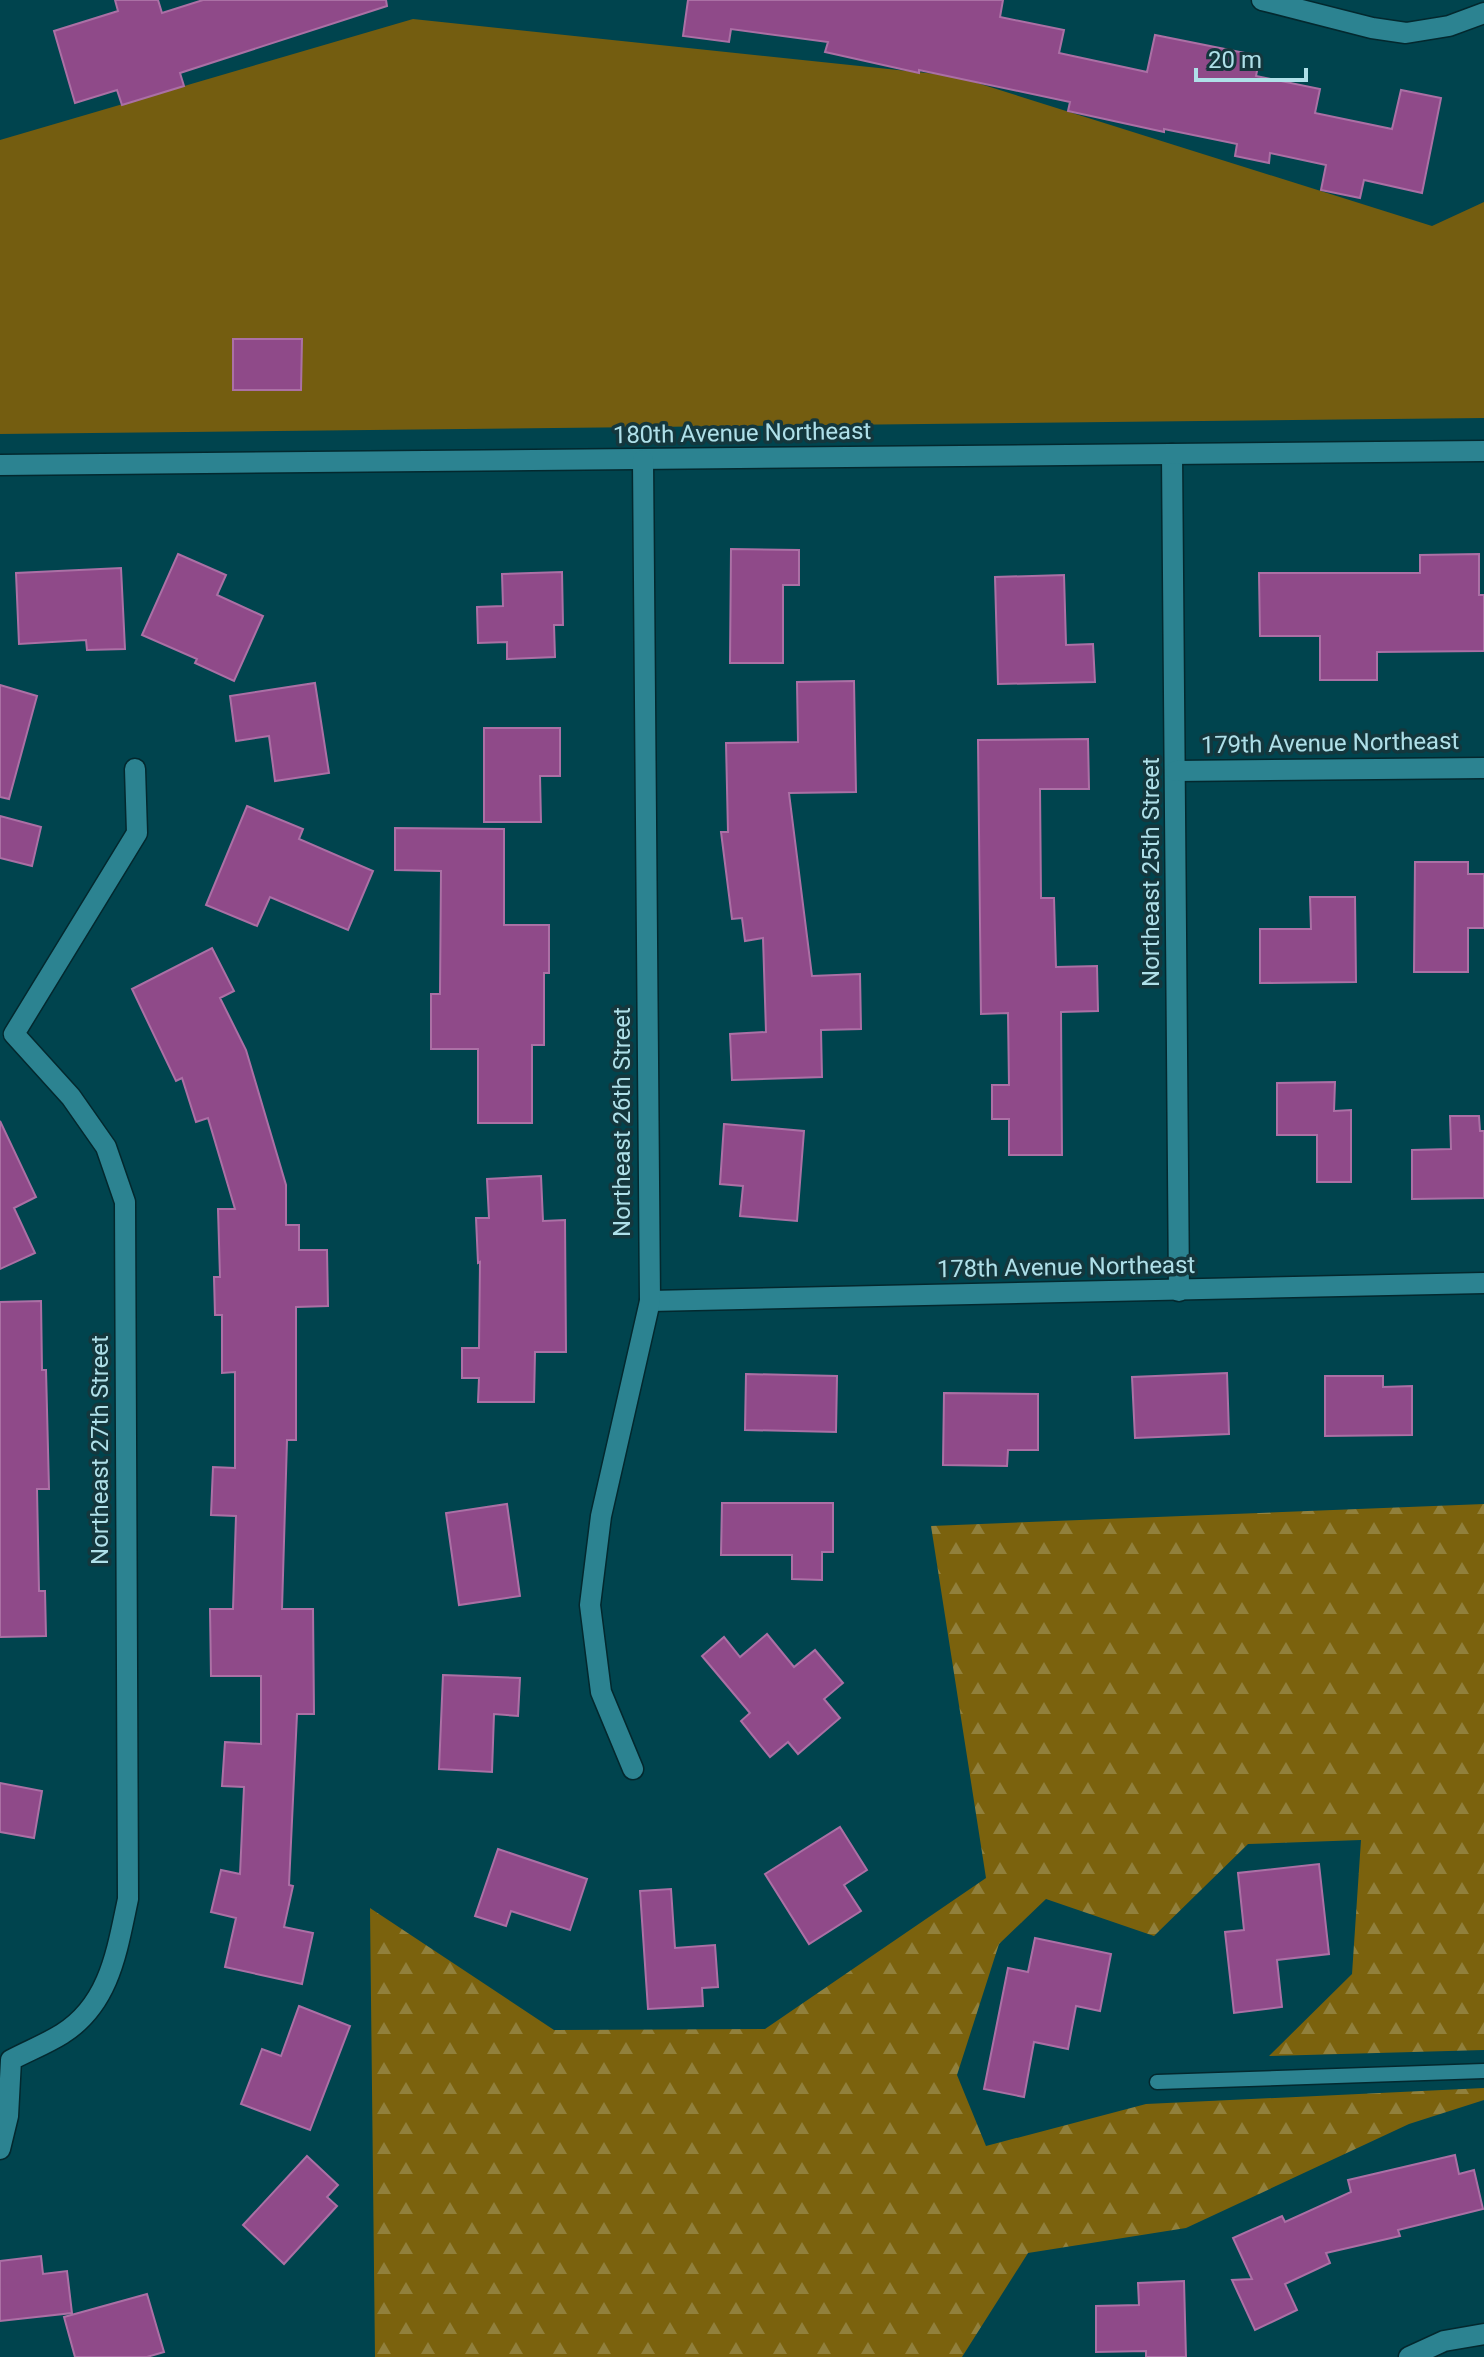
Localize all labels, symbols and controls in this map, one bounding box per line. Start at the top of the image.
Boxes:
scale bar [1196,32,1306,82]
text: 20 m [1208,46,1262,74]
street label: 180th Avenue Northeast [613,417,872,449]
street label: 179th Avenue Northeast [1201,727,1460,759]
street label: Northeast 25th Street [1137,757,1165,987]
street label: Northeast 26th Street [608,1007,636,1237]
street label: 178th Avenue Northeast [937,1251,1196,1283]
street label: Northeast 27th Street [86,1335,114,1565]

